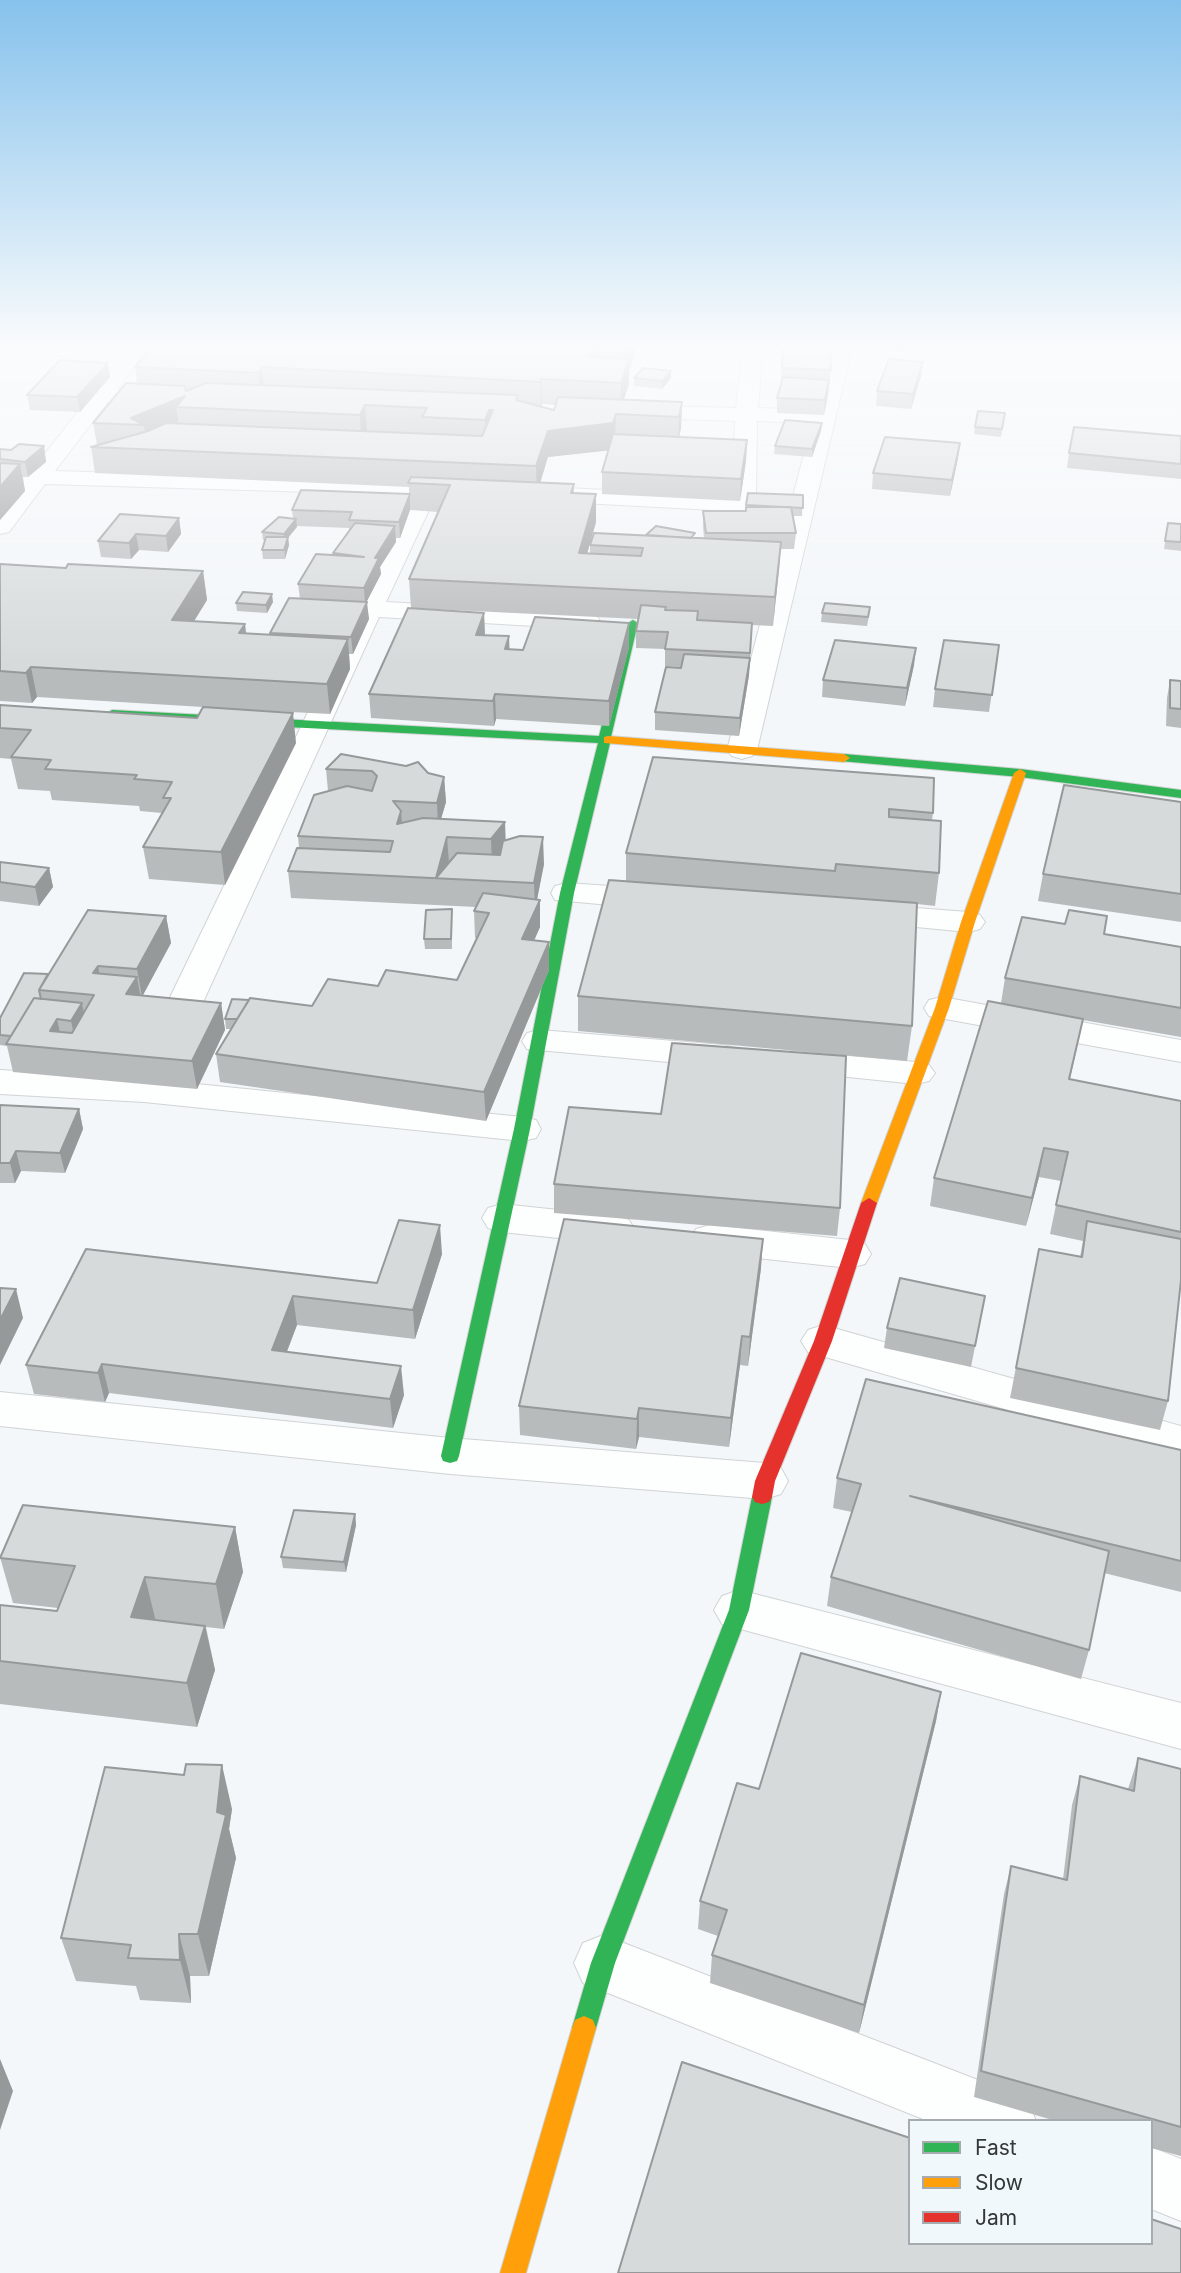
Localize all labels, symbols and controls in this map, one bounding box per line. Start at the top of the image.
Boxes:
legend [908,2119,1153,2245]
text: Fast [975,2135,1017,2160]
text: Slow [975,2170,1023,2195]
text: Jam [975,2205,1017,2230]

